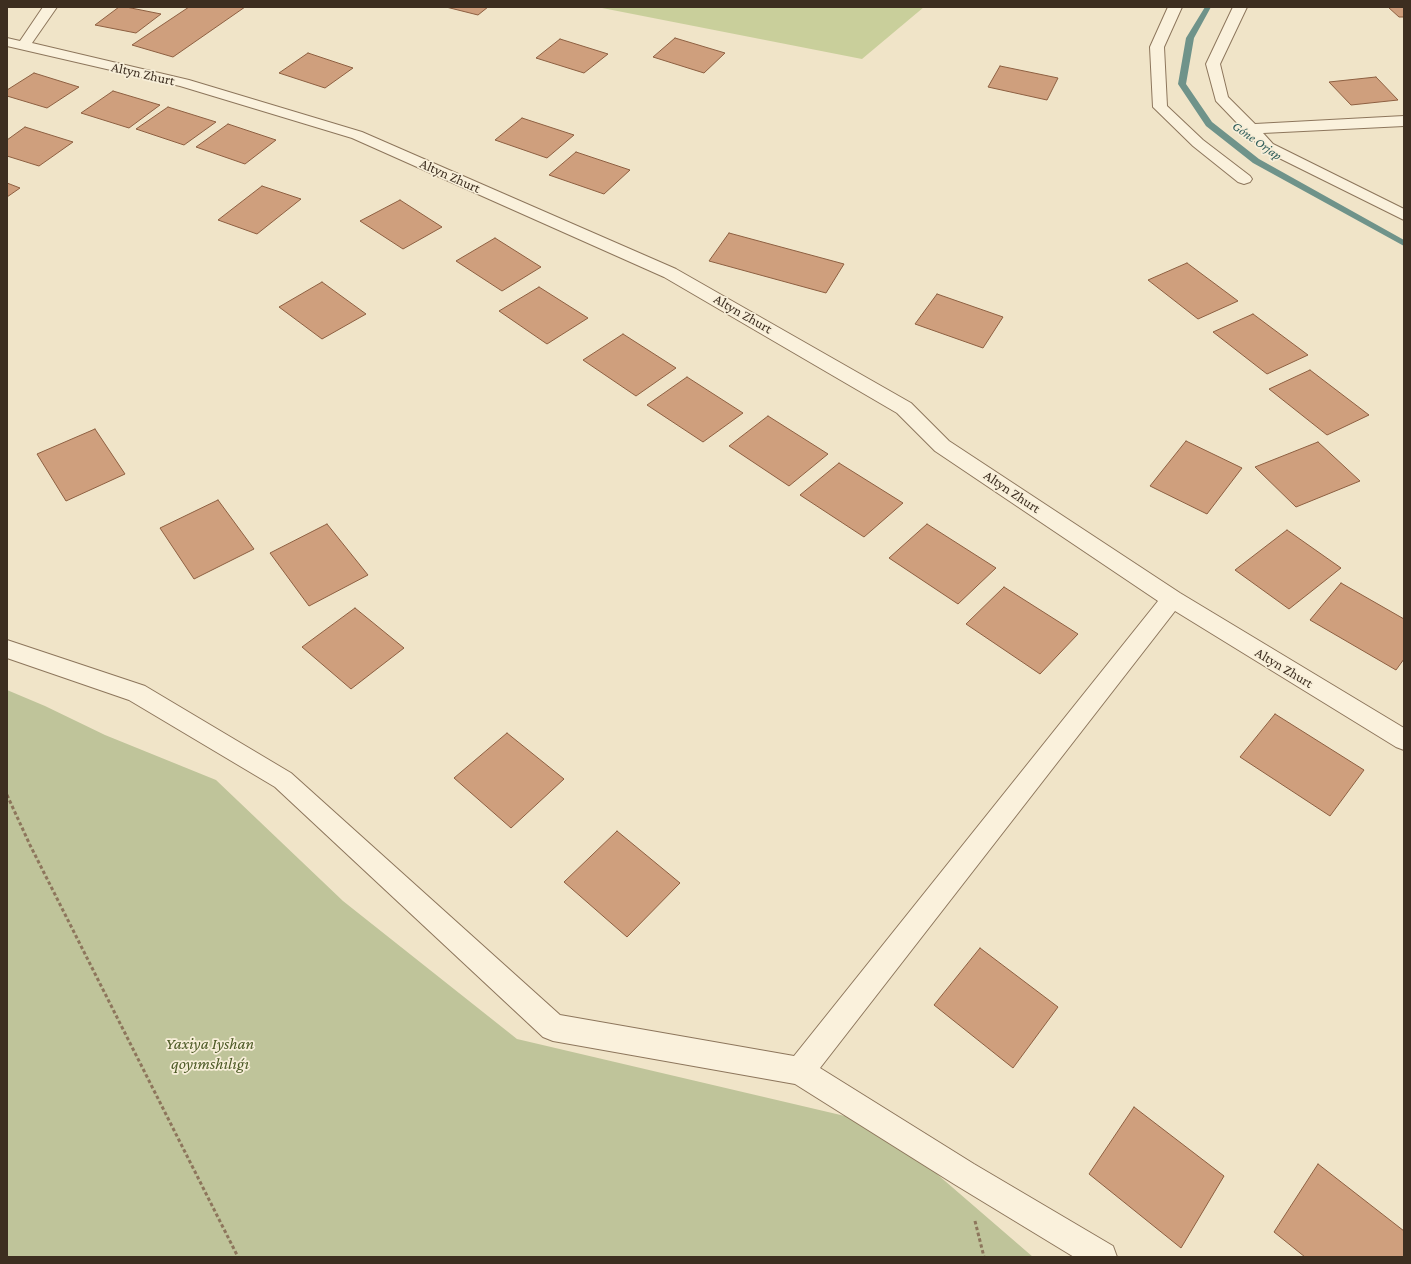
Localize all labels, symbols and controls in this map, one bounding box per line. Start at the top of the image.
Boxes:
street label: Altyn Zhurt [110,59,176,89]
water label: Góne Orjap [1229,118,1285,164]
street label: Altyn Zhurt [417,155,483,197]
street label: Altyn Zhurt [711,291,775,337]
street label: Altyn Zhurt [981,467,1043,517]
street label: Altyn Zhurt [1252,644,1316,692]
park label: Yaxiya Iyshan qoyımshılıǵı [166,1034,254,1074]

